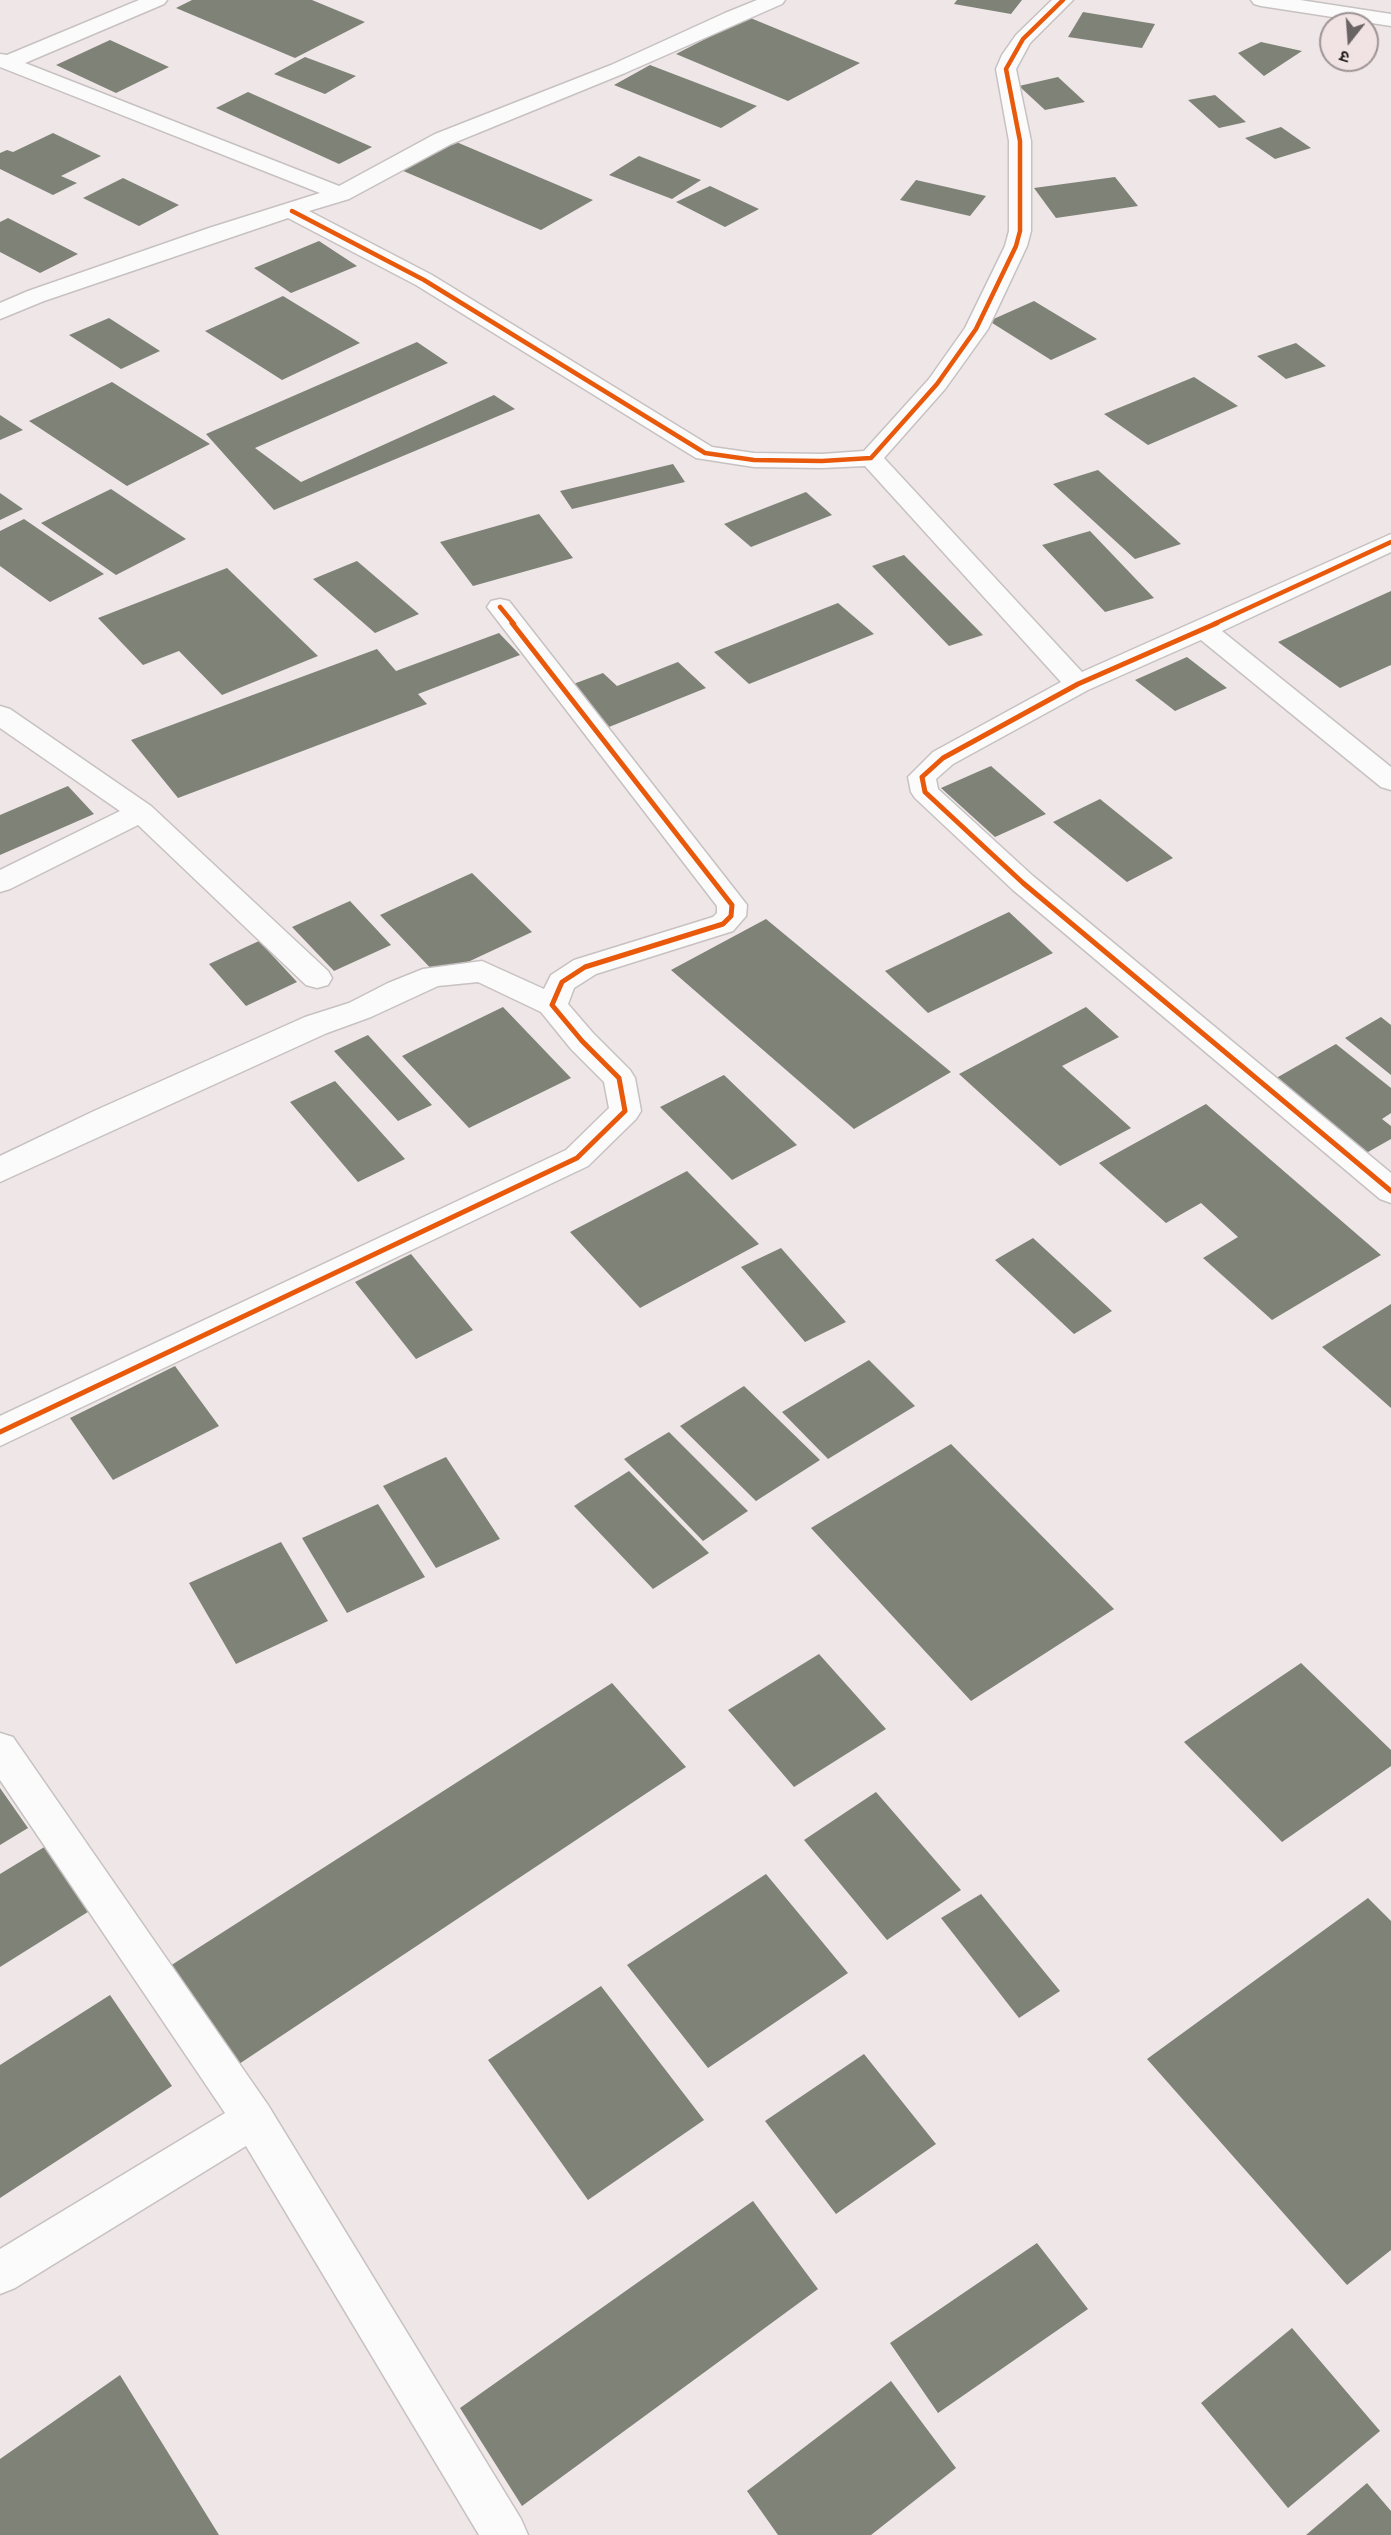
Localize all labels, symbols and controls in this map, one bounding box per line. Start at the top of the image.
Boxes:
north arrow [1319,12,1379,72]
text: उ [1337,46,1352,68]

